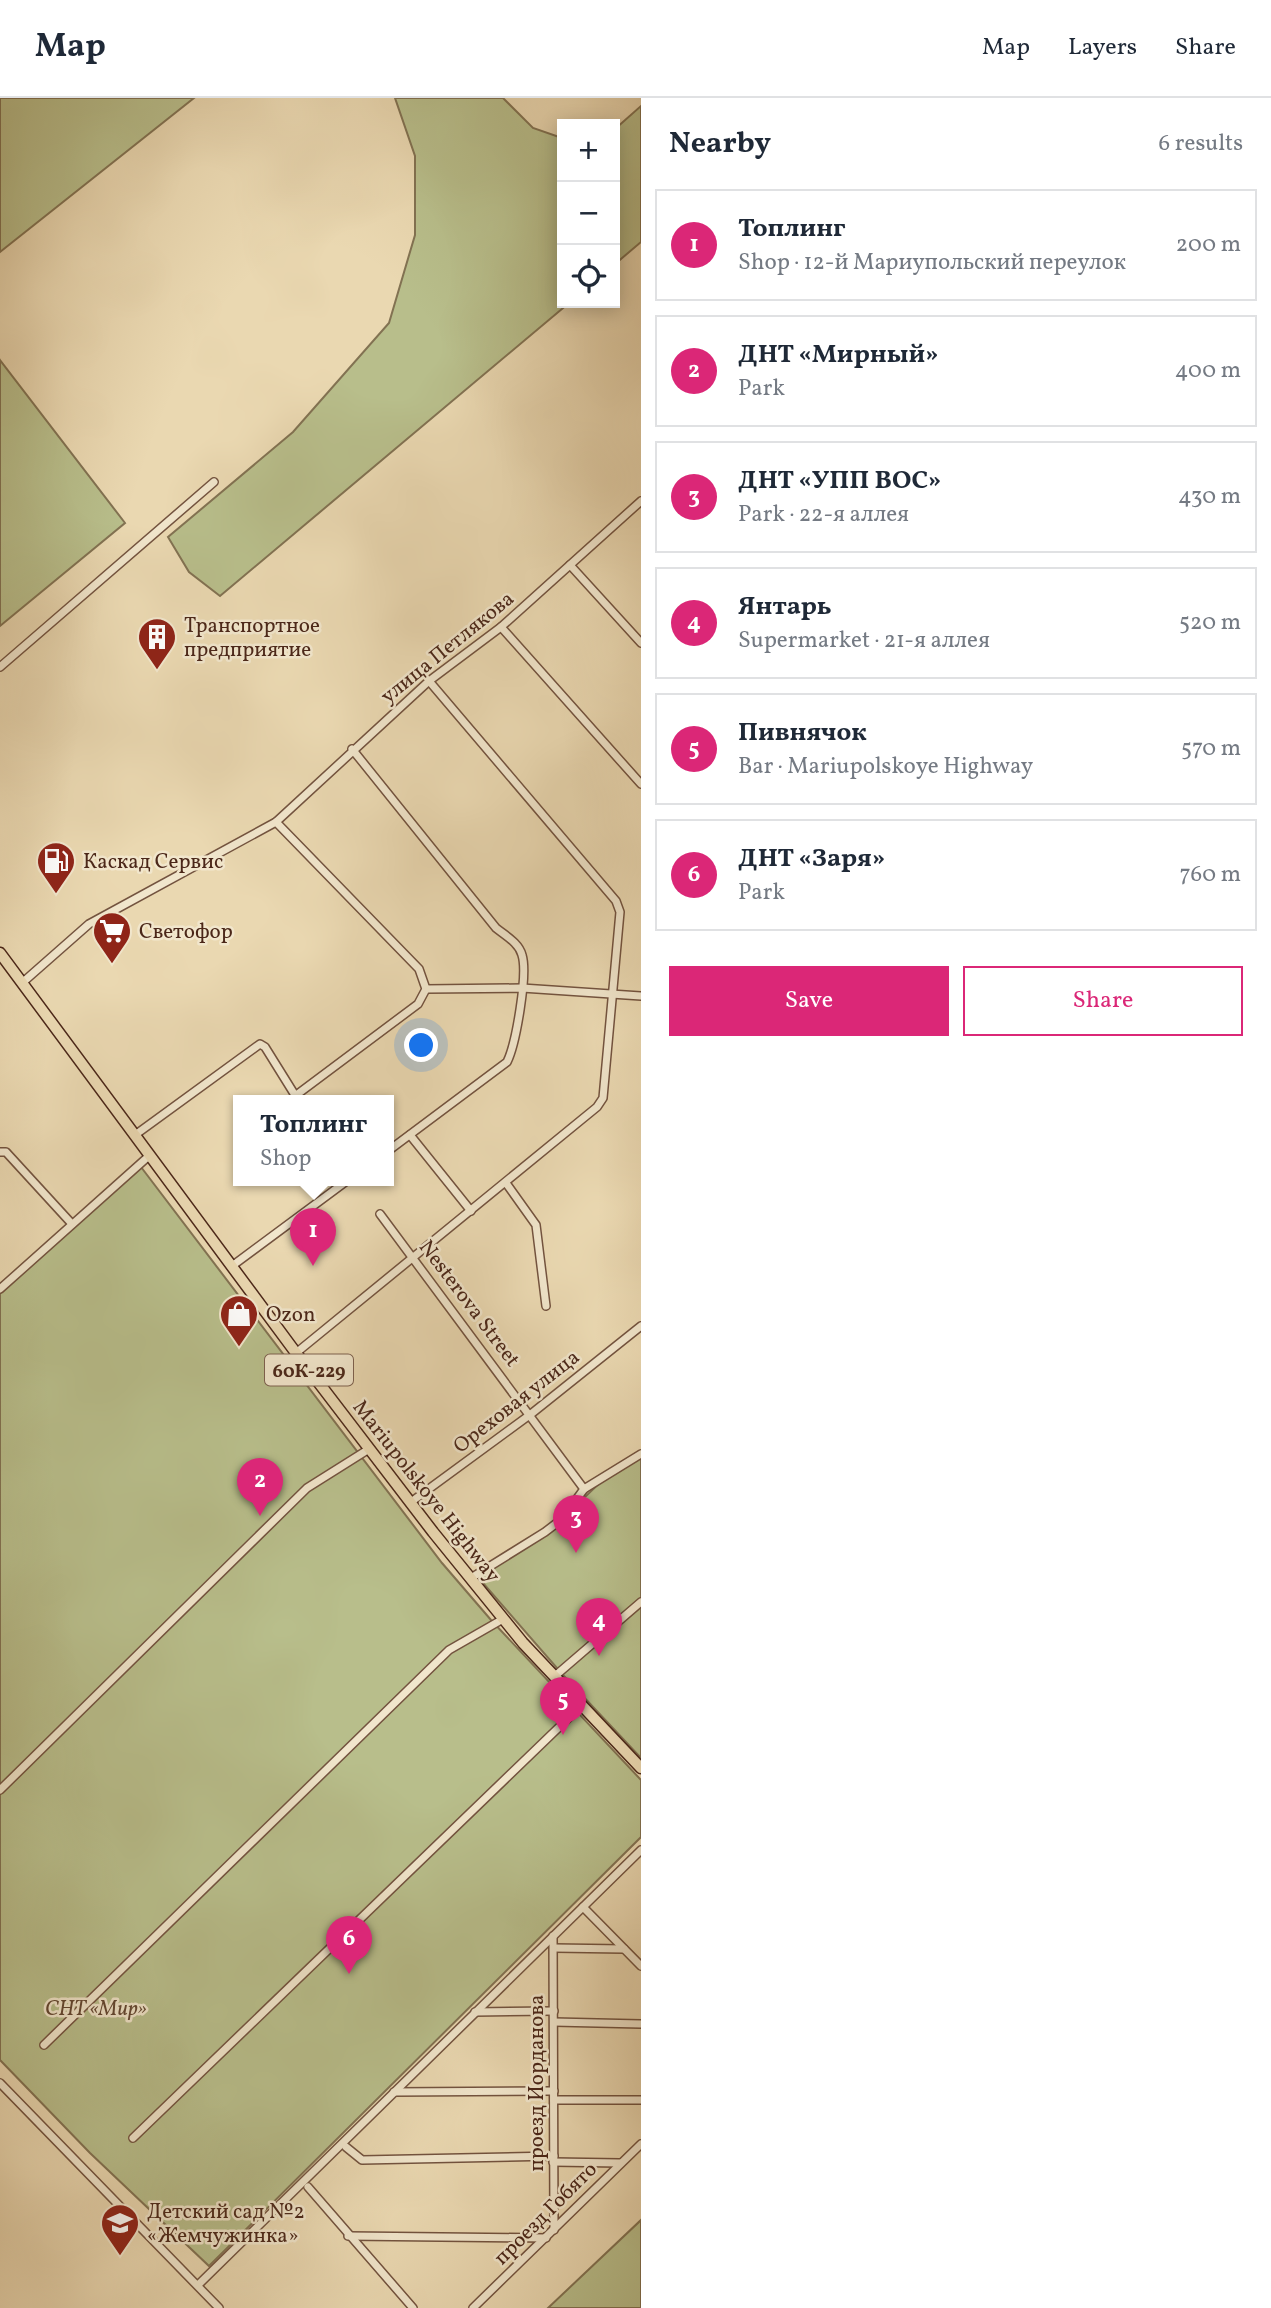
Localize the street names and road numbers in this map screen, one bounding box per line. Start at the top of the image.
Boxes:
street label: улица Петлякова [375,585,521,711]
street label: Nesterova Street [411,1234,526,1373]
street label: Ореховая улица [448,1344,586,1461]
road number: 60К-229 [265,1354,353,1386]
street label: Mariupolskoye Highway [345,1394,507,1590]
street label: проезд Иорданова [523,1995,552,2172]
street label: проезд Гобято [488,2156,604,2272]

